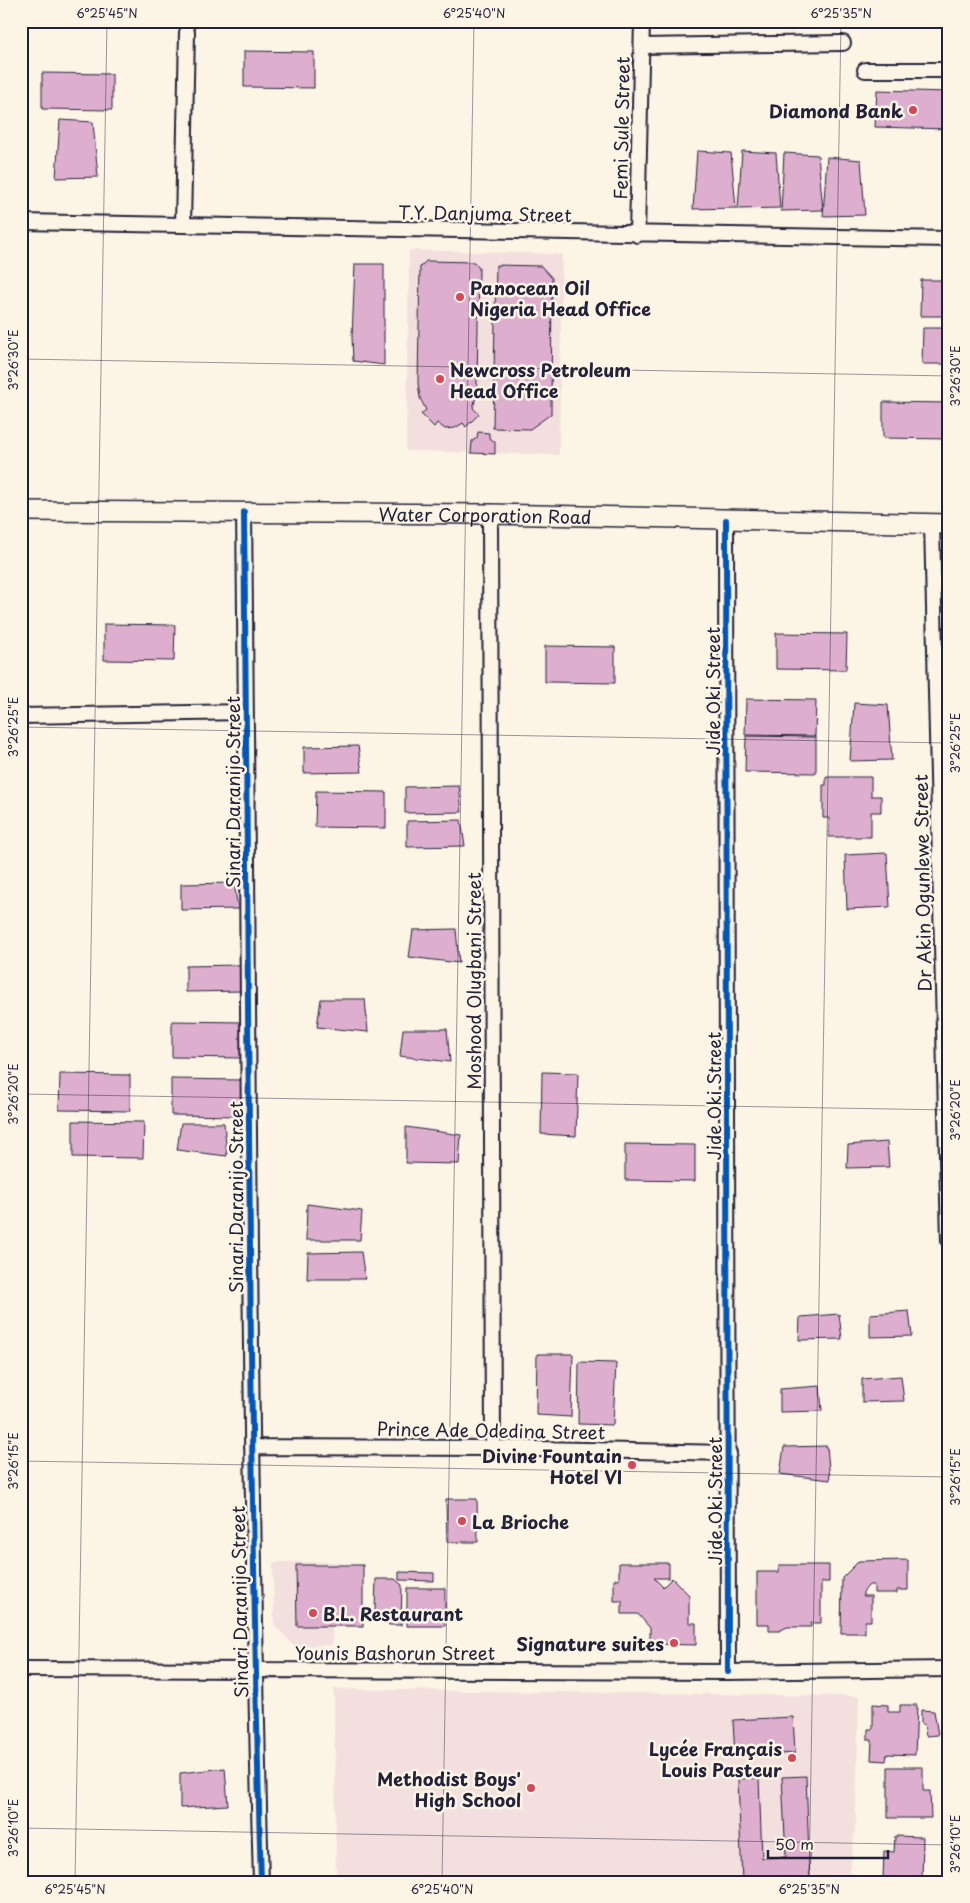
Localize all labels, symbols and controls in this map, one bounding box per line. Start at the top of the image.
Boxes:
text: 6°25'45"N [76,4,138,22]
text: 6°25'40"N [443,4,505,22]
text: 6°25'35"N [810,4,872,22]
street label: Femi Sule Street [606,56,636,200]
place label: Diamond Bank [769,97,903,124]
marker: Diamond Bank [907,104,919,116]
street label: T.Y. Danjuma Street [398,198,572,228]
place label: Panocean Oil Nigeria Head Office [470,274,651,322]
marker: Panocean Oil Nigeria Head Office [454,291,466,303]
text: 3°26'30"E [4,329,22,391]
text: 3°26'30"E [946,345,964,407]
place label: Newcross Petroleum Head Office [450,356,631,404]
marker: Newcross Petroleum Head Office [434,373,446,385]
street label: Water Corporation Road [378,500,592,530]
street label: Jide Oki Street [699,627,726,755]
street label: Sinari Daranijo Street [219,696,246,888]
text: 3°26'25"E [4,697,22,757]
text: 3°26'25"E [946,713,964,773]
street label: Dr Akin Ogunlewe Street [907,774,937,992]
street label: Moshood Olugbani Street [460,872,487,1090]
street label: Jide Oki Street [700,1032,727,1160]
text: 3°26'20"E [4,1063,22,1125]
text: 3°26'20"E [946,1079,964,1141]
street label: Sinari Daranijo Street [222,1101,249,1293]
street label: Prince Ade Odedina Street [377,1415,605,1445]
text: 3°26'15"E [4,1432,22,1490]
street label: Jide Oki Street [701,1437,728,1565]
place label: Divine Fountain Hotel VI [482,1442,622,1490]
text: 3°26'15"E [946,1448,964,1506]
marker: Divine Fountain Hotel VI [626,1459,638,1471]
street label: Sinari Daranijo Street [224,1506,254,1698]
place label: La Brioche [472,1508,569,1535]
marker: La Brioche [456,1515,468,1527]
place label: B.L. Restaurant [323,1600,464,1627]
marker: B.L. Restaurant [307,1607,319,1619]
place label: Signature suites [517,1630,664,1657]
marker: Signature suites [668,1637,680,1649]
street label: Younis Bashorun Street [295,1639,495,1666]
place label: Lycée Français Louis Pasteur [649,1735,782,1783]
marker: Lycée Français Louis Pasteur [786,1752,798,1764]
place label: Methodist Boys' High School [377,1765,521,1813]
marker: Methodist Boys' High School [525,1782,537,1794]
text: 3°26'10"E [4,1799,22,1857]
text: 3°26'10"E [946,1815,964,1873]
scale bar [768,1828,888,1860]
text: 50 m [775,1832,814,1855]
text: 6°25'45"N [44,1880,106,1898]
text: 6°25'40"N [411,1880,473,1898]
text: 6°25'35"N [778,1880,840,1898]

